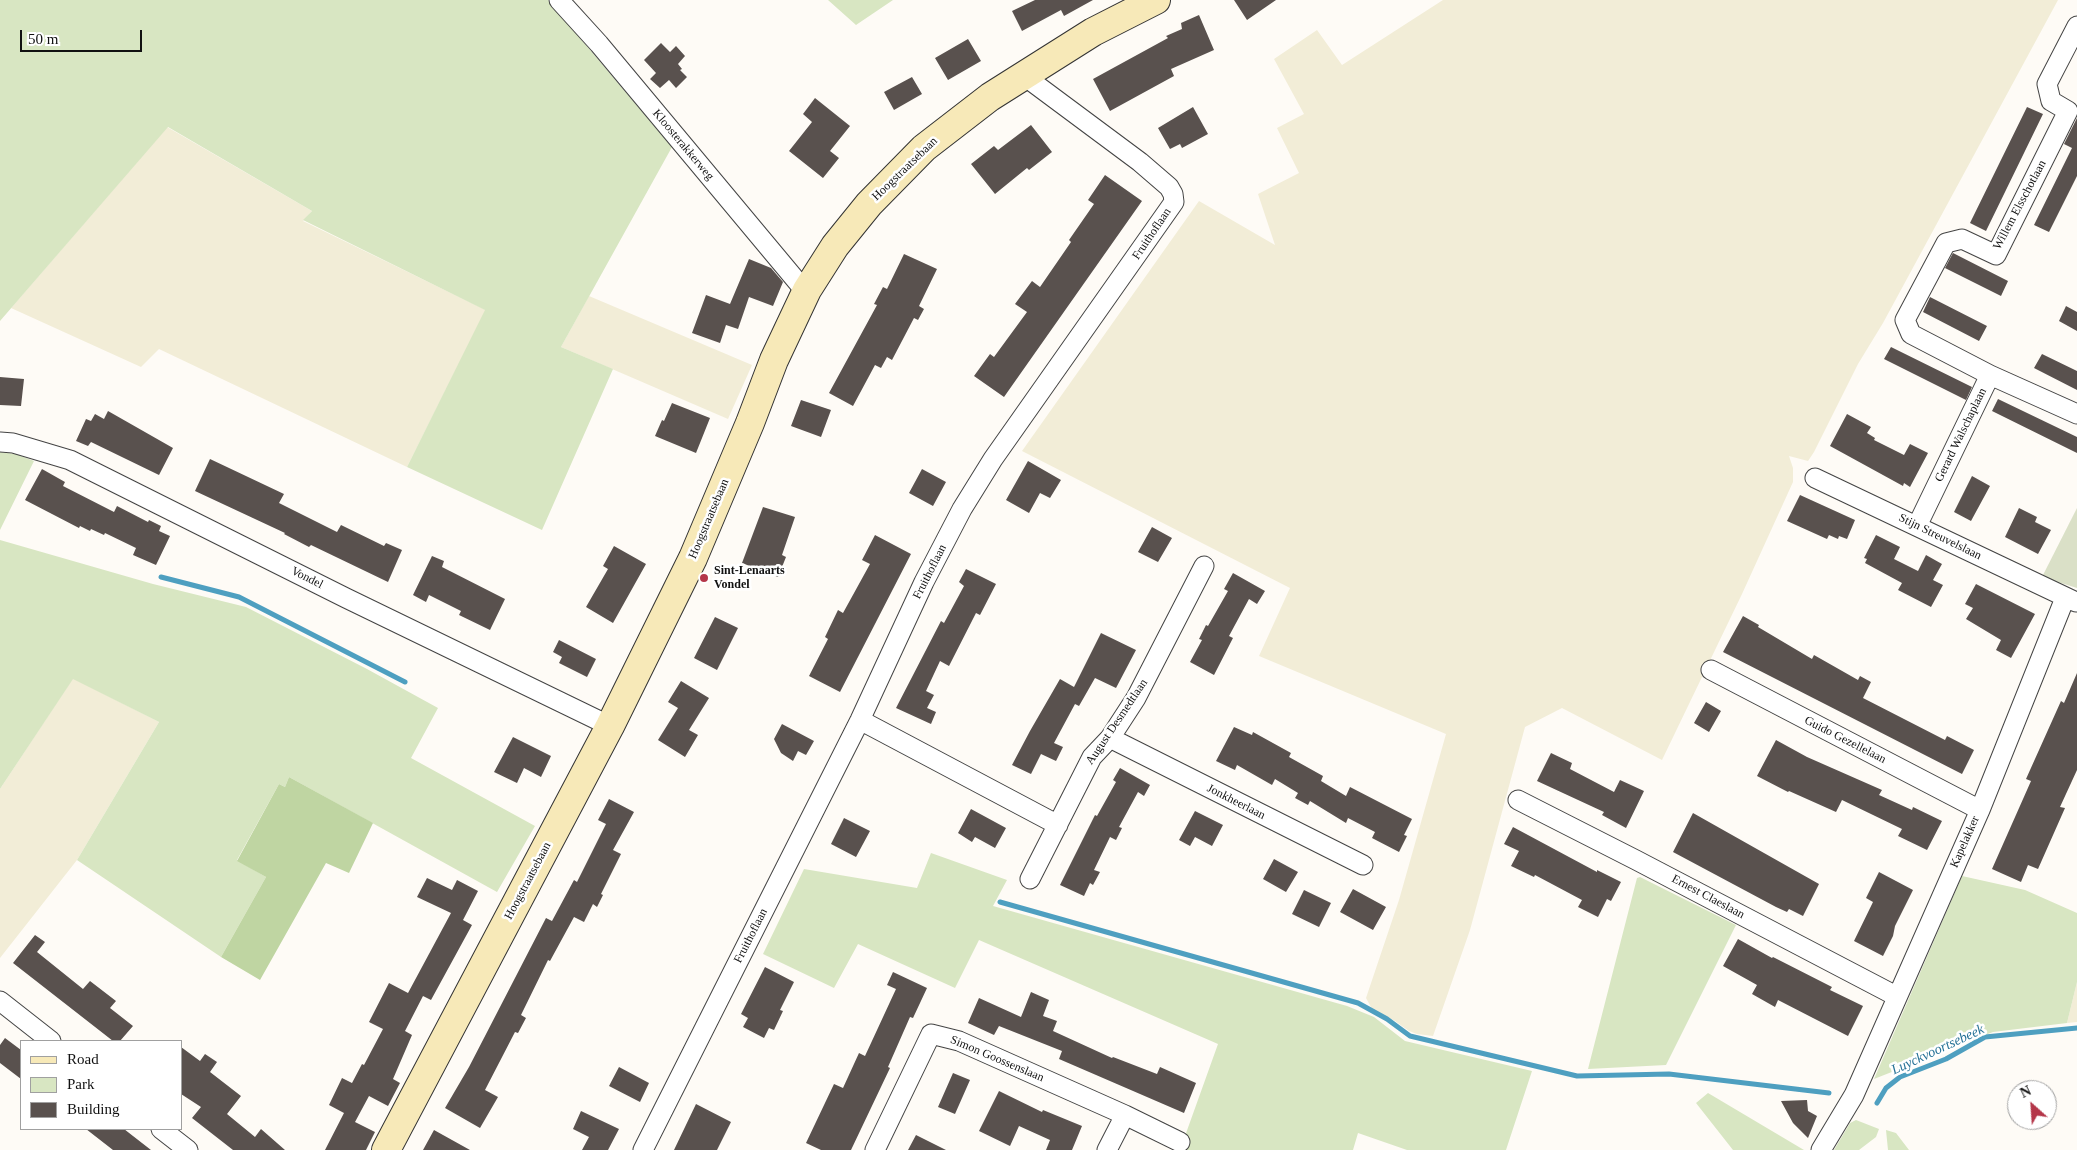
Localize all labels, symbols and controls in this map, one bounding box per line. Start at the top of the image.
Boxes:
scale bar [22,20,145,52]
text: 50 m [28,31,58,47]
street label: Kloosterakkerweg [649,107,717,183]
street label: Hoogstraatsebaan [869,134,941,204]
street label: Willem Elsschotlaan [1990,158,2050,252]
street label: Fruithoflaan [1129,205,1175,263]
street label: Gerard Walschaplaan [1932,386,1990,484]
street label: Hoogstraatsebaan [686,477,732,561]
street label: Stijn Streuvelslaan [1896,511,1984,563]
street label: Fruithoflaan [910,542,950,602]
street label: Vondel [289,564,325,592]
place label: Sint-Lenaarts Vondel [714,564,785,592]
marker: Sint-Lenaarts Vondel [698,572,710,584]
street label: August Desmedtlaan [1083,676,1151,768]
street label: Guido Gezellelaan [1802,713,1888,767]
street label: Jonkheerlaan [1205,781,1267,823]
street label: Kapelakker [1947,814,1983,870]
street label: Hoogstraatsebaan [502,840,554,922]
street label: Ernest Claeslaan [1669,872,1747,922]
street label: Fruithoflaan [731,906,771,966]
water label: Luyckvoortsebeek [1889,1021,1987,1079]
street label: Simon Goossenslaan [948,1033,1046,1085]
legend [20,1040,182,1130]
text: Road [67,1051,99,1067]
text: Park [67,1076,95,1092]
north arrow [2007,1080,2057,1130]
text: N [2018,1083,2033,1101]
text: Building [67,1101,120,1117]

